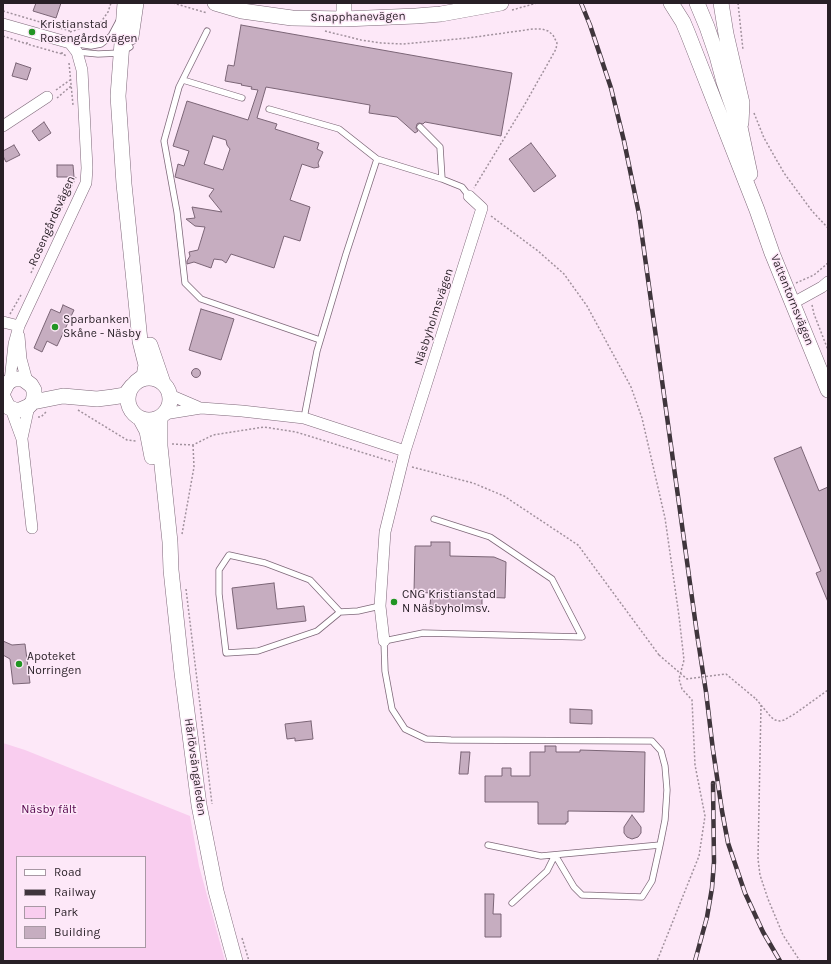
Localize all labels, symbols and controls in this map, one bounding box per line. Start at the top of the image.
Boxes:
street label: Snapphanevägen [310,9,406,25]
place label: Kristianstad Rosengårdsvägen [40,18,138,46]
marker: Kristianstad Rosengårdsvägen [27,27,37,37]
street label: Rosengårdsvägen [26,174,78,268]
street label: Vattentornsvägen [767,252,817,348]
street label: Näsbyholmsvägen [411,267,457,367]
place label: Sparbanken Skåne - Näsby [63,313,141,341]
marker: Sparbanken Skåne - Näsby [50,322,60,332]
place label: CNG Kristianstad N Näsbyholmsv. [402,588,496,616]
marker: CNG Kristianstad N Näsbyholmsv. [389,597,399,607]
place label: Apoteket Norringen [27,650,81,678]
marker: Apoteket Norringen [14,659,24,669]
street label: Härlövsängaleden [181,717,209,817]
park label: Näsby fält [21,803,77,817]
legend [16,856,146,948]
text: Road [54,865,82,879]
text: Railway [54,885,96,899]
text: Park [54,905,78,919]
text: Building [54,925,100,939]

